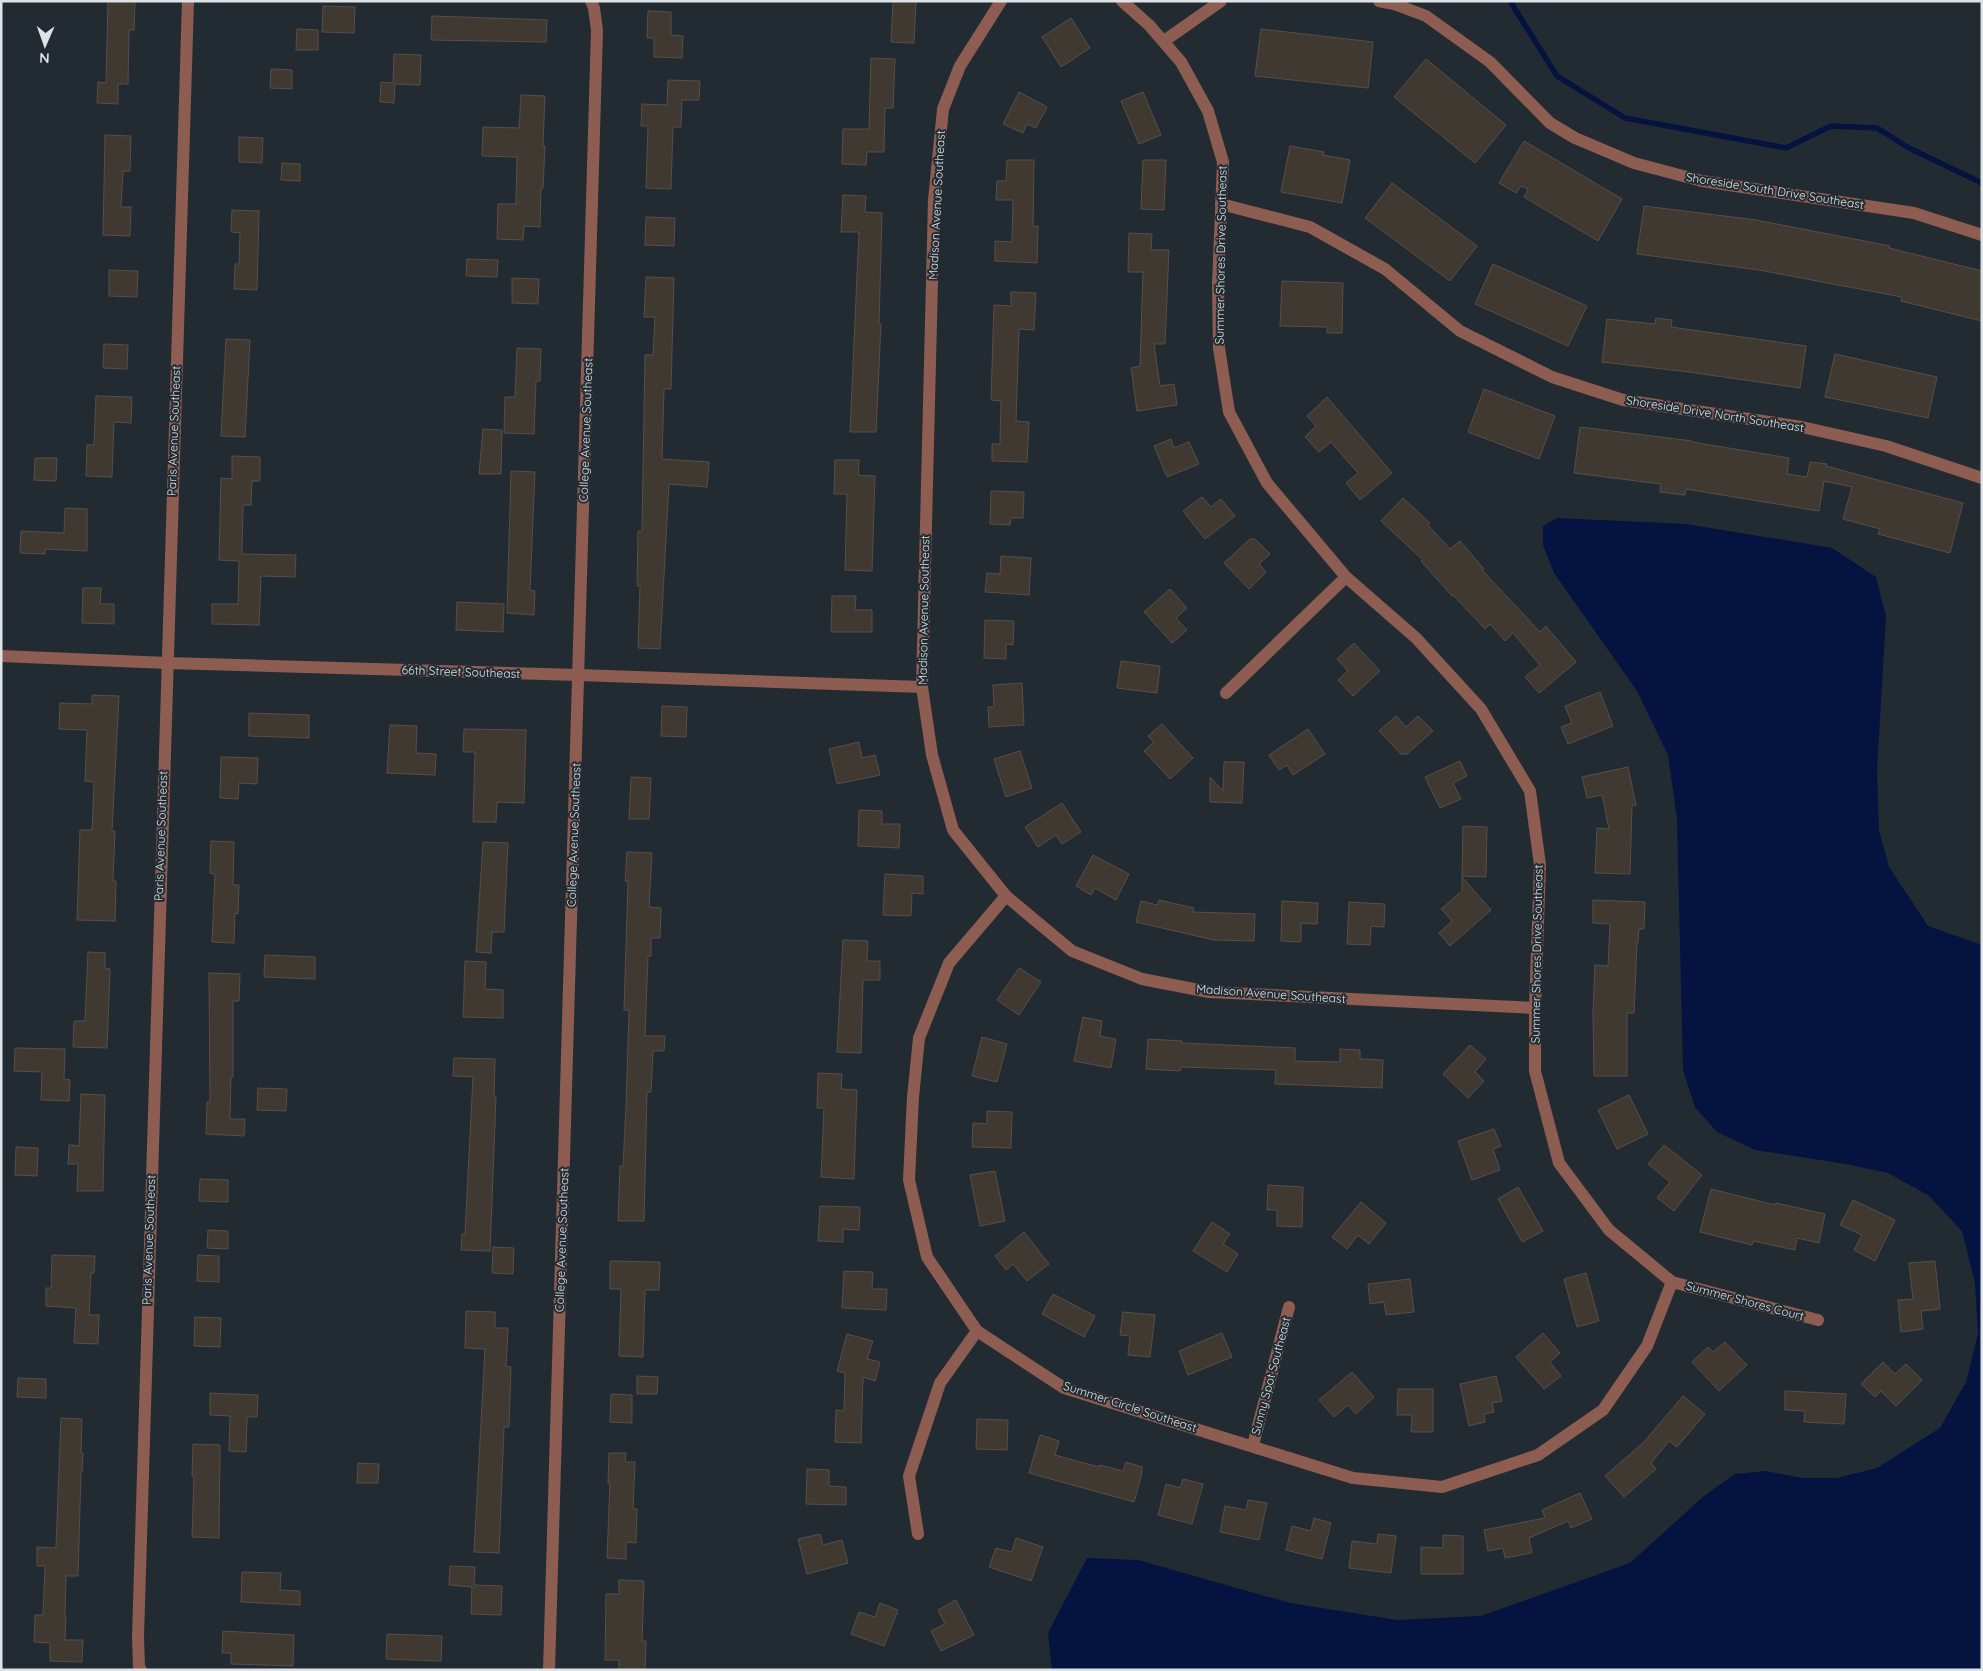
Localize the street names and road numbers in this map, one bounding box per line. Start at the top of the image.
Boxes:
street label: Madison Avenue Southeast [925,130,948,280]
street label: Summer Shores Drive Southeast [1211,166,1230,344]
street label: Shoreside South Drive Southeast [1685,169,1865,212]
street label: College Avenue Southeast [575,358,596,502]
street label: Paris Avenue Southeast [164,366,183,496]
street label: Shoreside Drive North Southeast [1625,392,1805,435]
street label: Madison Avenue Southeast [915,535,932,685]
street label: 66th Street Southeast [401,662,521,681]
street label: College Avenue Southeast [563,763,584,907]
street label: Paris Avenue Southeast [151,771,170,901]
street label: Summer Shores Drive Southeast [1527,865,1546,1043]
street label: Madison Avenue Southeast [1196,981,1346,1006]
street label: College Avenue Southeast [551,1168,572,1312]
street label: Paris Avenue Southeast [139,1175,158,1305]
street label: Summer Shores Court [1684,1278,1806,1323]
street label: Sunny Spot Southeast [1248,1315,1293,1437]
street label: Summer Circle Southeast [1062,1378,1199,1435]

